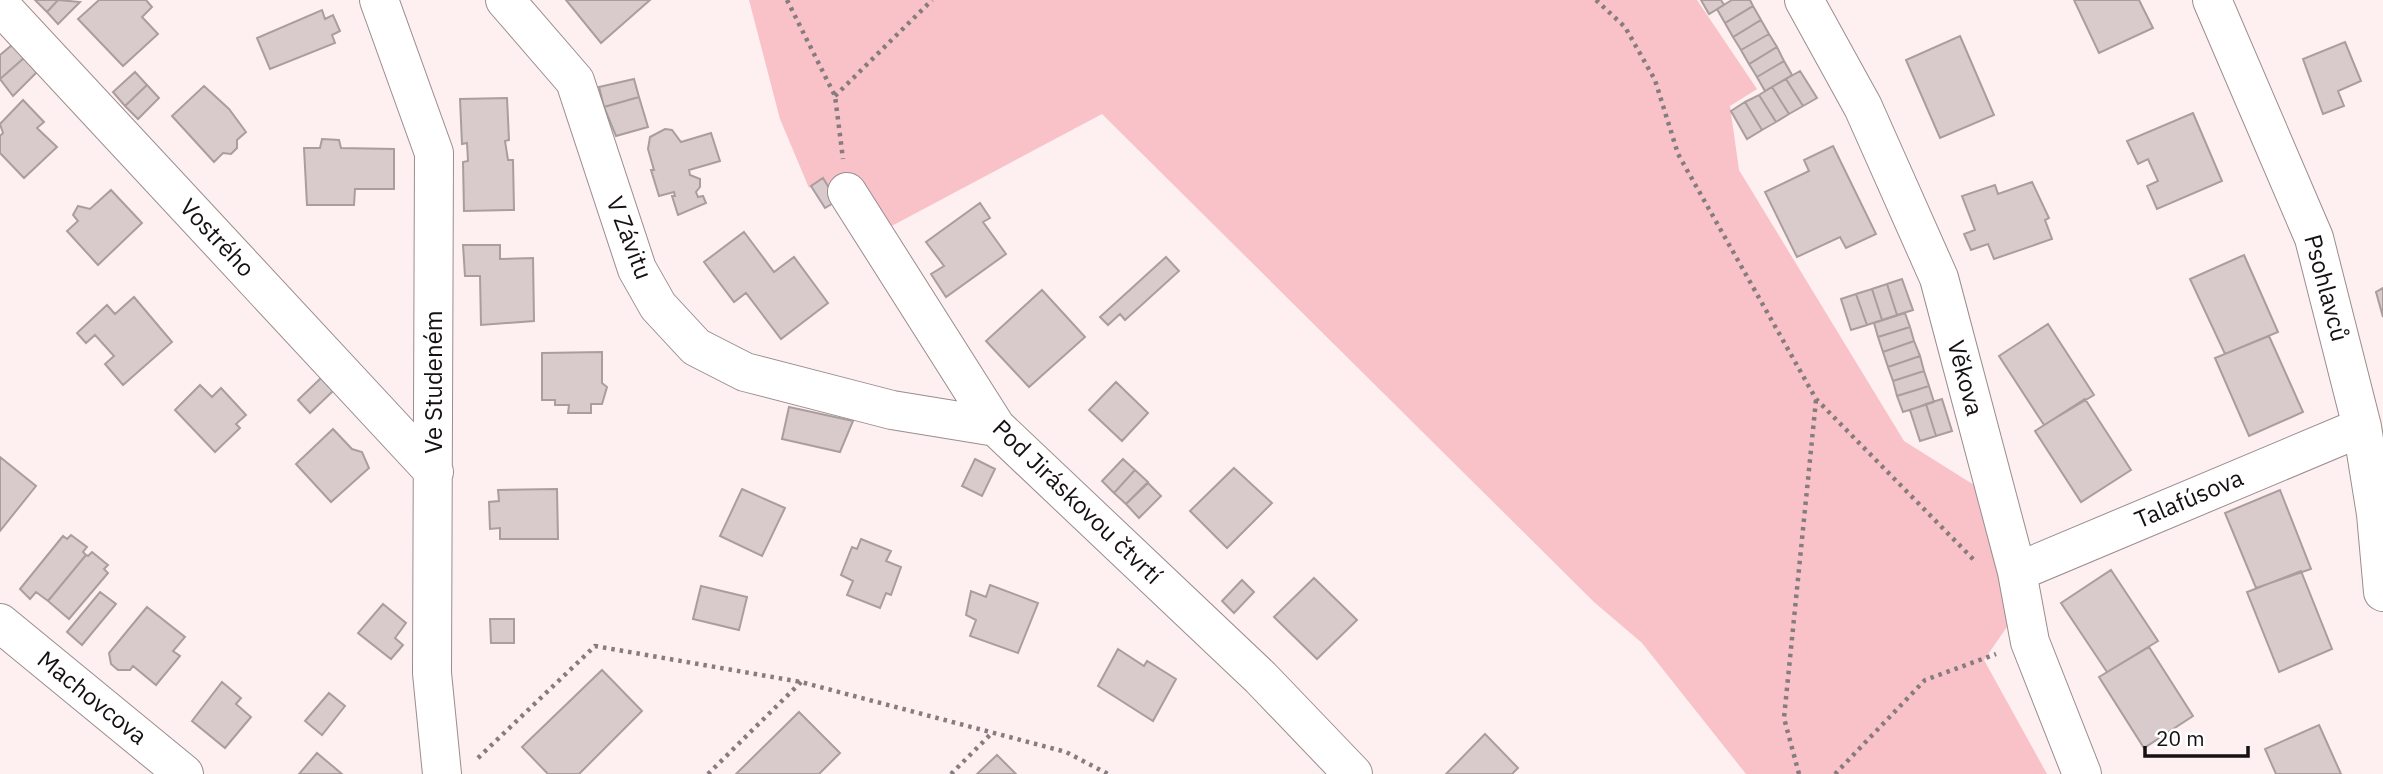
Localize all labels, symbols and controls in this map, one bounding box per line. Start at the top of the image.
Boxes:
street label: Vostrého [173,191,262,283]
street label: V Závitu [599,191,660,284]
street label: Psohlavců [2297,231,2357,345]
street label: Ve Studeném [417,310,449,454]
street label: Věkova [1941,336,1991,419]
street label: Pod Jiráskovou čtvrtí [986,412,1169,591]
street label: Talafúsova [2129,461,2248,535]
street label: Machovcova [31,643,154,751]
scale bar [2145,714,2248,758]
text: 20 m [2156,724,2205,752]

